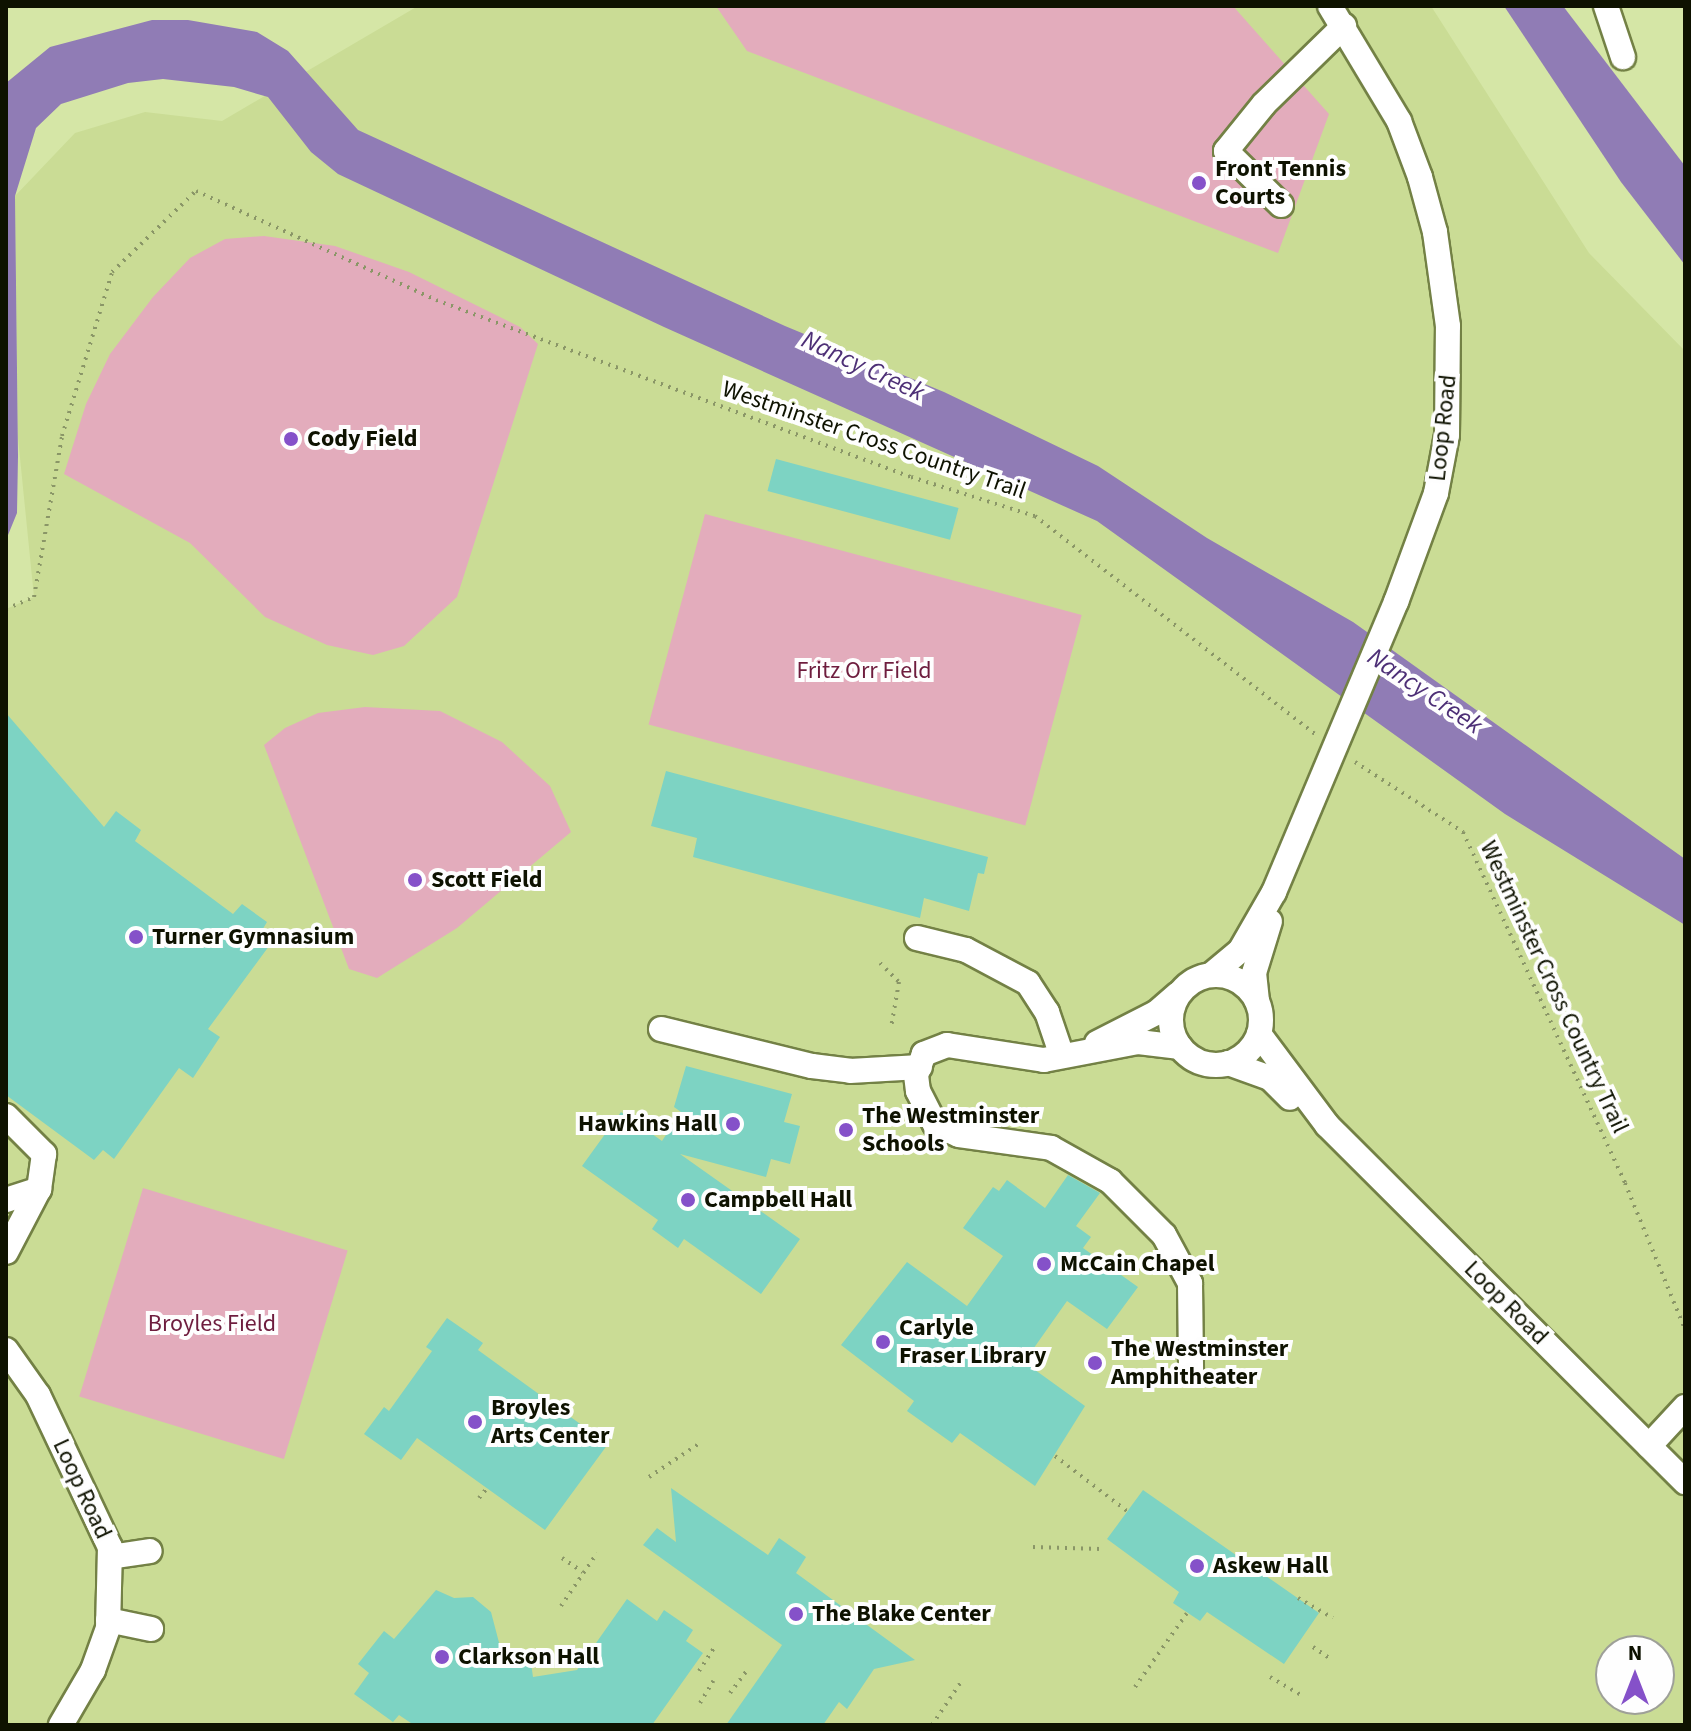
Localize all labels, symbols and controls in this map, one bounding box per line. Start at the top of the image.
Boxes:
place label: Front Tennis Courts [1215,155,1346,211]
marker: Front Tennis Courts [1190,174,1208,192]
water label: Nancy Creek [796,324,930,408]
street label: Loop Road [1423,373,1463,483]
street label: Westminster Cross Country Trail [718,374,1030,506]
place label: Cody Field [307,425,418,453]
marker: Cody Field [282,430,300,448]
water label: Nancy Creek [1361,641,1489,741]
park label: Fritz Orr Field [796,657,932,685]
street label: Westminster Cross Country Trail [1474,836,1634,1138]
place label: Scott Field [431,866,543,894]
marker: Scott Field [406,871,424,889]
place label: Turner Gymnasium [152,923,354,951]
marker: Turner Gymnasium [127,928,145,946]
place label: The Westminster Schools [862,1102,1039,1158]
place label: Hawkins Hall [578,1110,717,1138]
marker: Hawkins Hall [724,1115,742,1133]
marker: The Westminster Schools [837,1121,855,1139]
place label: Campbell Hall [704,1186,852,1214]
marker: Campbell Hall [679,1191,697,1209]
place label: McCain Chapel [1060,1250,1215,1278]
marker: McCain Chapel [1035,1255,1053,1273]
street label: Loop Road [1458,1255,1554,1351]
park label: Broyles Field [148,1310,276,1338]
place label: Carlyle Fraser Library [899,1314,1047,1370]
marker: Carlyle Fraser Library [874,1333,892,1351]
place label: The Westminster Amphitheater [1111,1335,1288,1391]
marker: The Westminster Amphitheater [1086,1354,1104,1372]
place label: Broyles Arts Center [491,1394,610,1450]
marker: Broyles Arts Center [466,1413,484,1431]
street label: Loop Road [46,1434,118,1544]
place label: Askew Hall [1213,1552,1328,1580]
marker: Askew Hall [1188,1557,1206,1575]
place label: The Blake Center [812,1600,991,1628]
marker: The Blake Center [787,1605,805,1623]
north arrow [1595,1635,1675,1715]
text: N [1628,1637,1642,1669]
place label: Clarkson Hall [458,1643,599,1671]
marker: Clarkson Hall [433,1648,451,1666]

